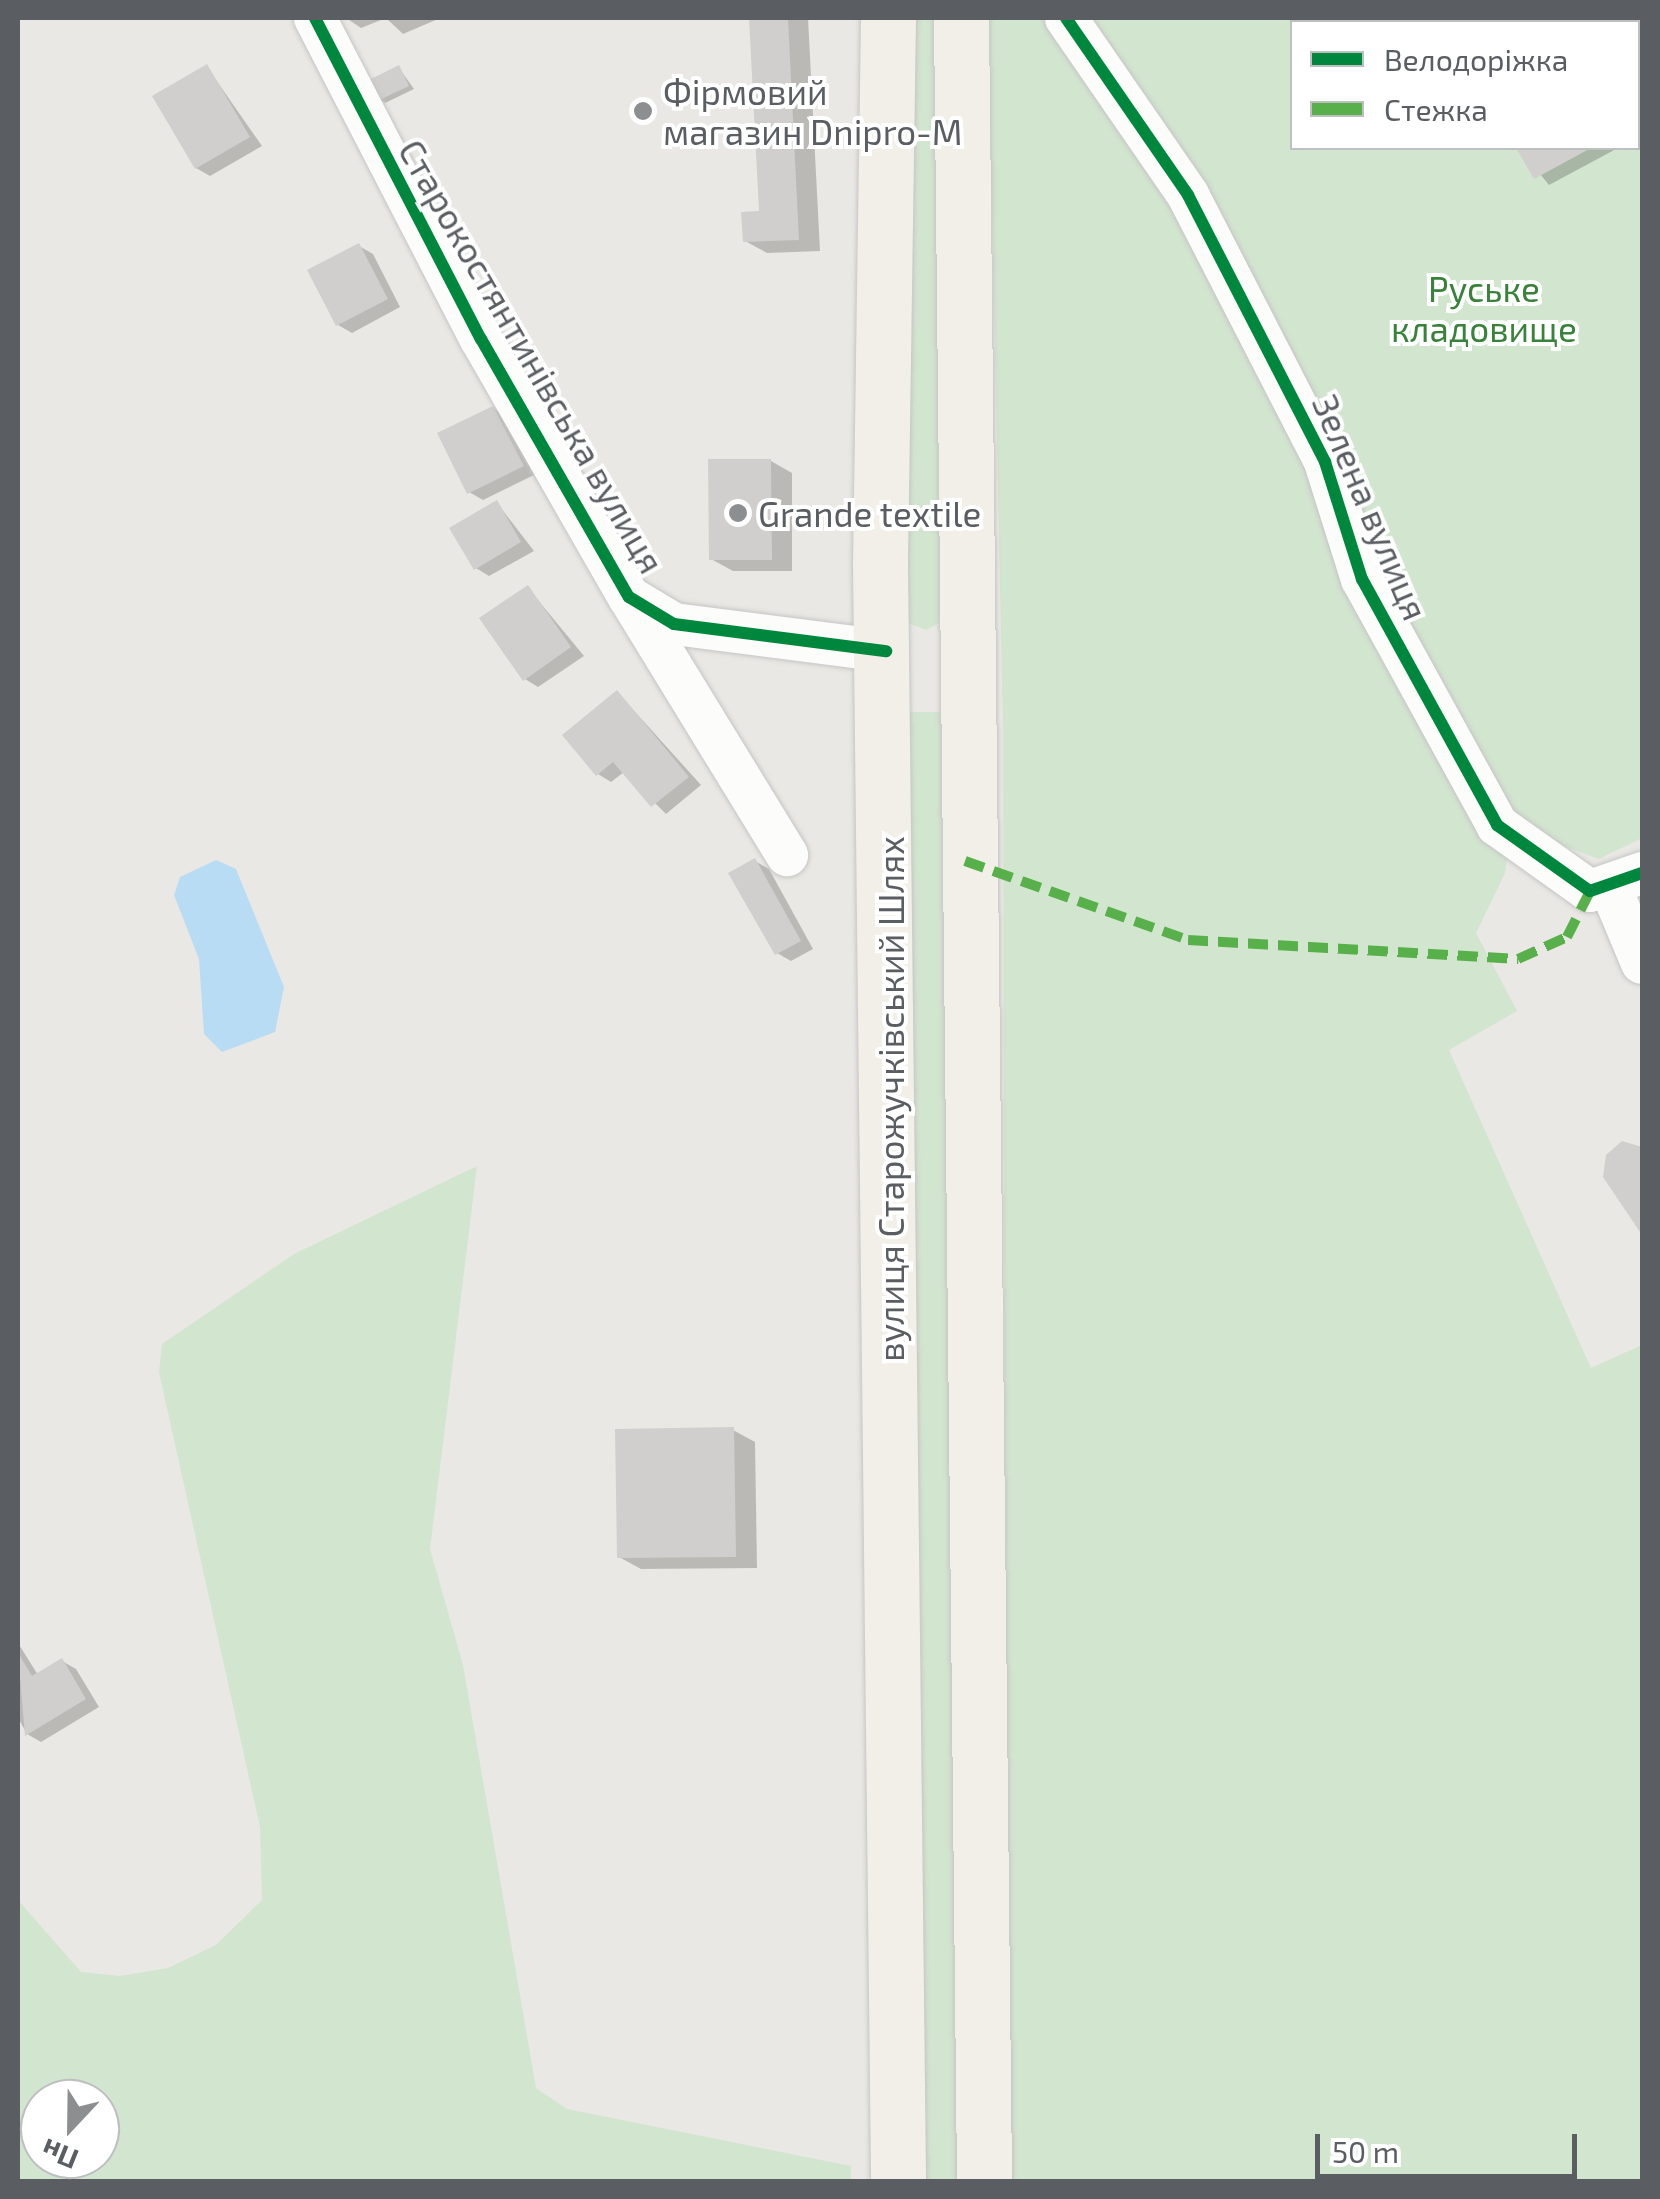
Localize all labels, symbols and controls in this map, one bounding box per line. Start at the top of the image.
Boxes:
legend [1290,20,1640,150]
text: Велодоріжка [1384,41,1568,77]
place label: Фірмовий магазин Dnipro-M [663,70,962,152]
text: Стежка [1384,91,1488,127]
marker: Фірмовий магазин Dnipro-M [632,100,654,122]
street label: Старокостянтинівська вулиця [391,132,673,580]
park label: Руське кладовище [1391,267,1577,349]
street label: Зелена вулиця [1305,388,1437,626]
place label: Grande textile [758,492,982,534]
marker: Grande textile [727,502,749,524]
street label: вулиця Старожучківський Шлях [869,836,911,1362]
north arrow [20,2079,120,2179]
scale bar [1320,2114,1582,2176]
text: Пн [36,2132,83,2178]
text: 50 m [1332,2133,1399,2169]

